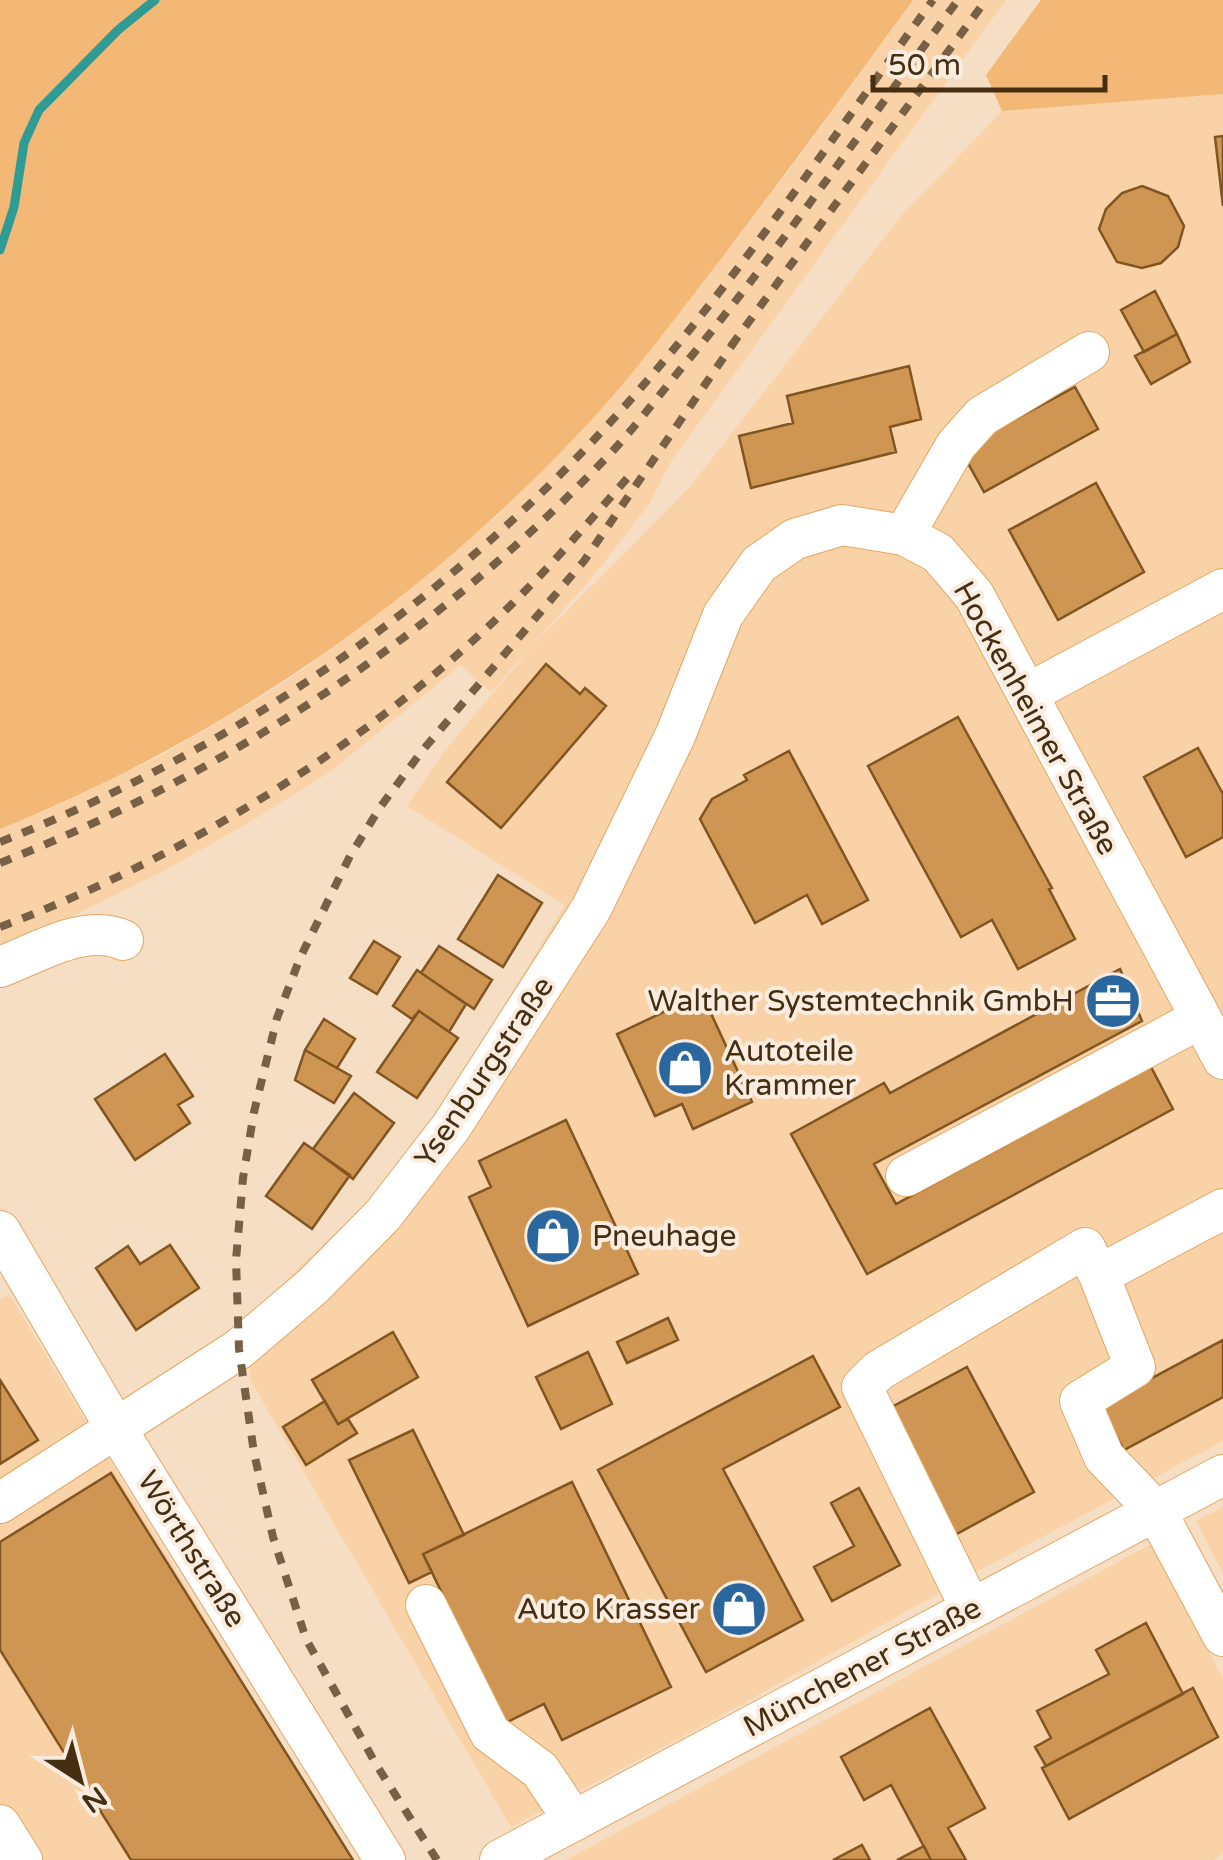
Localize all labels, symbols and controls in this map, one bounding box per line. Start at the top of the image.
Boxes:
scale bar [873,30,1106,92]
text: 50 m [888,47,961,84]
street label: Hockenheimer Straße [945,575,1126,862]
street label: Ysenburgstraße [407,970,562,1175]
office icon: Walther Systemtechnik GmbH [1083,971,1143,1031]
place label: Walther Systemtechnik GmbH [647,983,1074,1020]
place label: Autoteile Krammer [724,1033,857,1104]
shop icon: Autoteile Krammer [655,1038,715,1098]
shop icon: Pneuhage [523,1206,583,1266]
place label: Pneuhage [592,1218,736,1255]
street label: Wörthstraße [129,1464,254,1634]
shop icon: Auto Krasser [709,1579,769,1639]
street label: Münchener Straße [737,1589,987,1746]
place label: Auto Krasser [517,1591,700,1628]
north arrow [30,1730,130,1830]
text: N [75,1779,113,1820]

